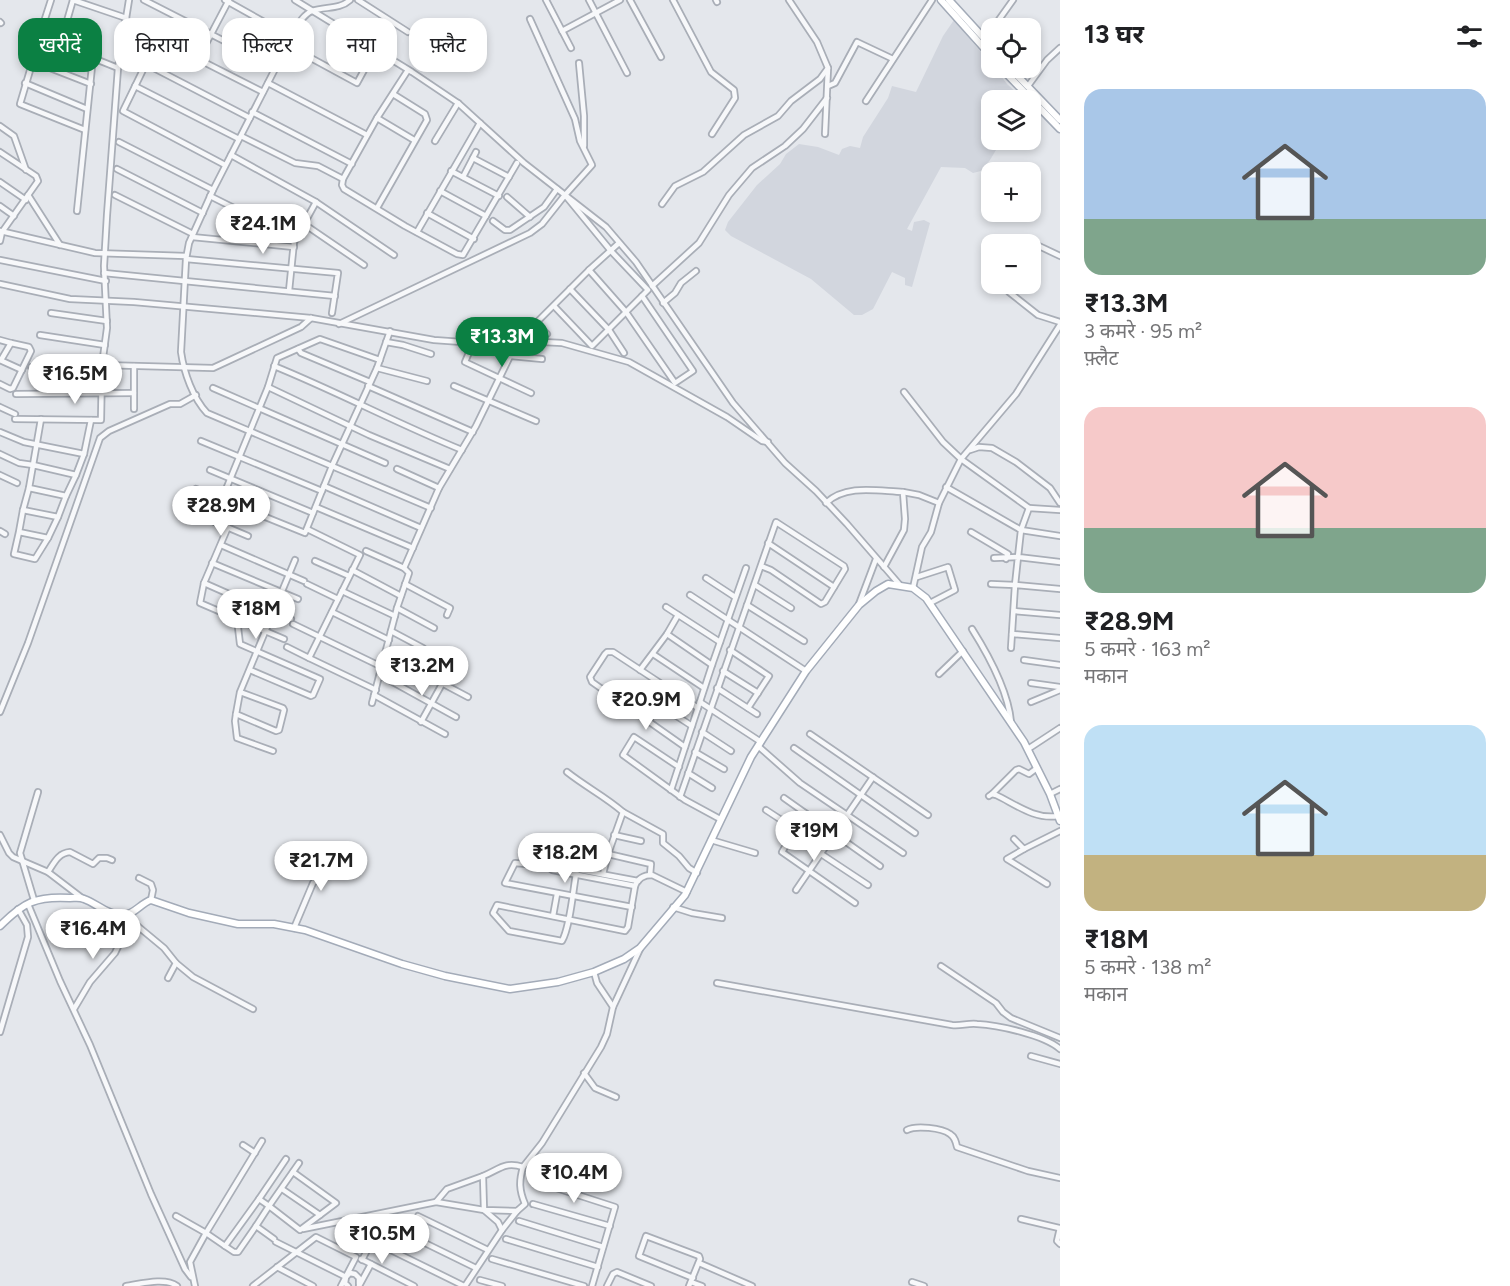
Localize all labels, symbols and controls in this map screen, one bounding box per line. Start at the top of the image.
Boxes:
chip: खरीदें [18,18,102,72]
chip: किराया [114,18,210,72]
chip: फ़िल्टर [222,18,314,72]
chip: नया [326,18,397,72]
chip: फ़्लैट [409,18,487,72]
map controls [981,18,1041,294]
button: locate [981,18,1041,78]
text: 13 घर [1084,18,1144,50]
icon: filters [1453,20,1486,53]
button: layers [981,90,1041,150]
icon: home [1231,128,1339,236]
button: + [981,162,1041,222]
pin: ₹24.1M [214,204,312,255]
text: ₹24.1M [230,211,296,235]
button: − [981,234,1041,294]
text: ₹13.3M [1084,287,1168,319]
pin: ₹13.3M [453,317,551,368]
text: 3 कमरे · 95 m² [1084,319,1202,343]
text: ₹13.3M [470,324,534,348]
text: फ़्लैट [1084,346,1119,370]
pin: ₹16.5M [26,354,124,405]
text: ₹16.5M [42,361,108,385]
icon: home [1231,446,1339,554]
pin: ₹28.9M [172,486,270,537]
text: ₹28.9M [186,493,256,517]
pin: ₹18M [220,589,292,640]
text: ₹18M [231,596,281,620]
text: ₹28.9M [1084,605,1174,637]
text: 5 कमरे · 163 m² [1084,637,1211,661]
pin: ₹13.2M [373,646,471,697]
text: ₹13.2M [389,653,455,677]
text: मकान [1084,664,1128,688]
pin: ₹20.9M [597,680,695,731]
text: ₹20.9M [611,687,681,711]
icon: home [1231,764,1339,872]
pin: ₹19M [778,811,850,862]
text: ₹19M [789,818,839,842]
pin: ₹18.2M [516,833,614,884]
text: ₹18.2M [532,840,598,864]
pin: ₹21.7M [272,841,370,892]
text: ₹21.7M [288,848,354,872]
pin: ₹16.4M [44,909,142,960]
text: ₹16.4M [60,916,126,940]
text: ₹18M [1084,923,1149,955]
text: 5 कमरे · 138 m² [1084,955,1212,979]
text: मकान [1084,982,1128,1006]
pin: ₹10.4M [525,1153,623,1204]
text: ₹10.4M [540,1160,608,1184]
pin: ₹10.5M [333,1214,431,1265]
text: ₹10.5M [348,1221,416,1245]

